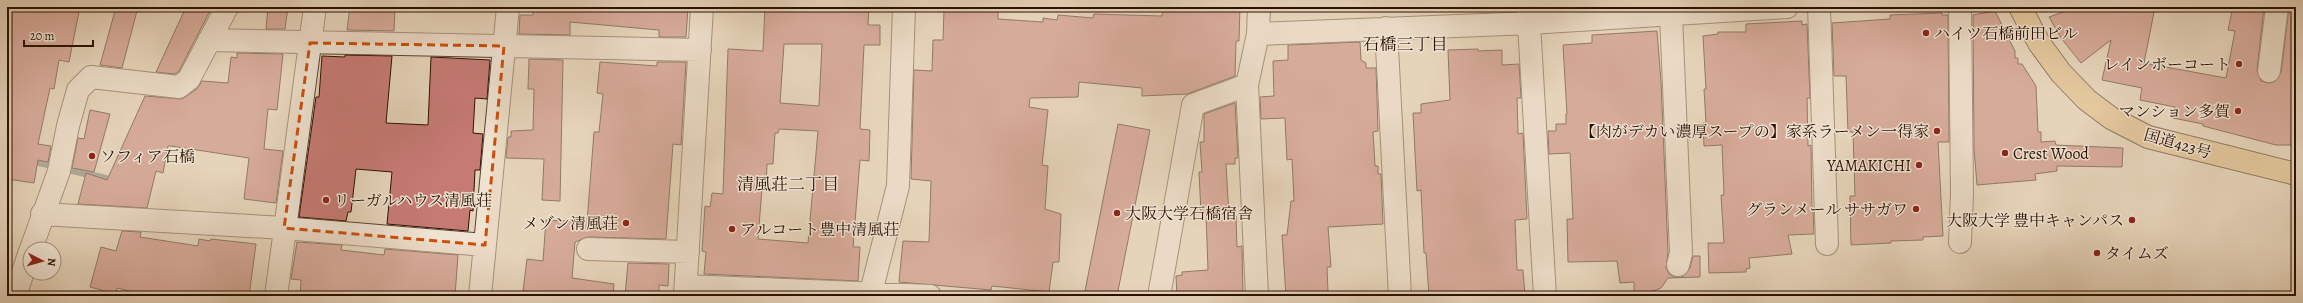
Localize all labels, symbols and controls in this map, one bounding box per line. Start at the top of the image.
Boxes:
scale bar [24,22,93,48]
place label: ハイツ石橋前田ビル [1934,23,2078,45]
text: 20 m [30,28,54,44]
marker: ハイツ石橋前田ビル [1921,28,1931,38]
district label: 石橋三丁目 [1363,33,1448,56]
place label: レインボーコート [2104,54,2231,76]
marker: レインボーコート [2234,59,2244,69]
place label: マンション多賀 [2119,101,2230,123]
marker: マンション多賀 [2233,106,2243,116]
place label: 【肉がデカい濃厚スープの】家系ラーメン一得家 [1580,121,1929,143]
street label: 国道423号 [2141,124,2214,164]
marker: 【肉がデカい濃厚スープの】家系ラーメン一得家 [1932,126,1942,136]
place label: Crest Wood [2013,143,2089,165]
place label: ソフィア石橋 [100,146,195,168]
marker: Crest Wood [2000,148,2010,158]
marker: ソフィア石橋 [87,151,97,161]
place label: YAMAKICHI [1826,155,1911,177]
marker: YAMAKICHI [1914,160,1924,170]
district label: 清風荘二丁目 [737,173,839,196]
place label: リーガルハウス清風荘 [334,190,492,212]
marker: リーガルハウス清風荘 [321,195,331,205]
place label: グランメール ササガワ [1746,199,1908,221]
place label: 大阪大学石橋宿舎 [1125,203,1253,225]
marker: グランメール ササガワ [1911,204,1921,214]
marker: 大阪大学石橋宿舎 [1112,208,1122,218]
place label: 大阪大学 豊中キャンパス [1946,210,2124,232]
place label: メゾン清風荘 [522,213,618,235]
marker: 大阪大学 豊中キャンパス [2127,215,2137,225]
marker: メゾン清風荘 [621,218,631,228]
place label: アルコート豊中清風荘 [740,219,899,241]
marker: アルコート豊中清風荘 [727,224,737,234]
north arrow [22,241,62,281]
place label: タイムズ [2105,243,2169,265]
marker: タイムズ [2092,248,2102,258]
text: N [44,257,59,267]

